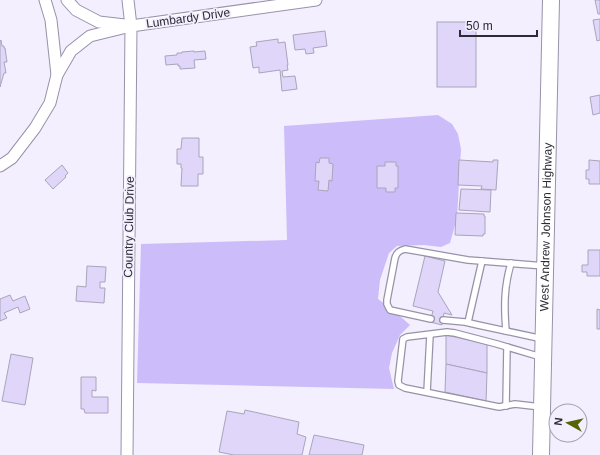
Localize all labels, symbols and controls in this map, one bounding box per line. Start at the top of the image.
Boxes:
street label: Lumbardy Drive [145,5,231,31]
scale bar [460,12,537,38]
text: 50 m [466,19,493,33]
street label: West Andrew Johnson Highway [537,143,555,312]
street label: Country Club Drive [121,176,137,278]
north arrow [548,403,588,443]
text: N [552,417,565,426]

